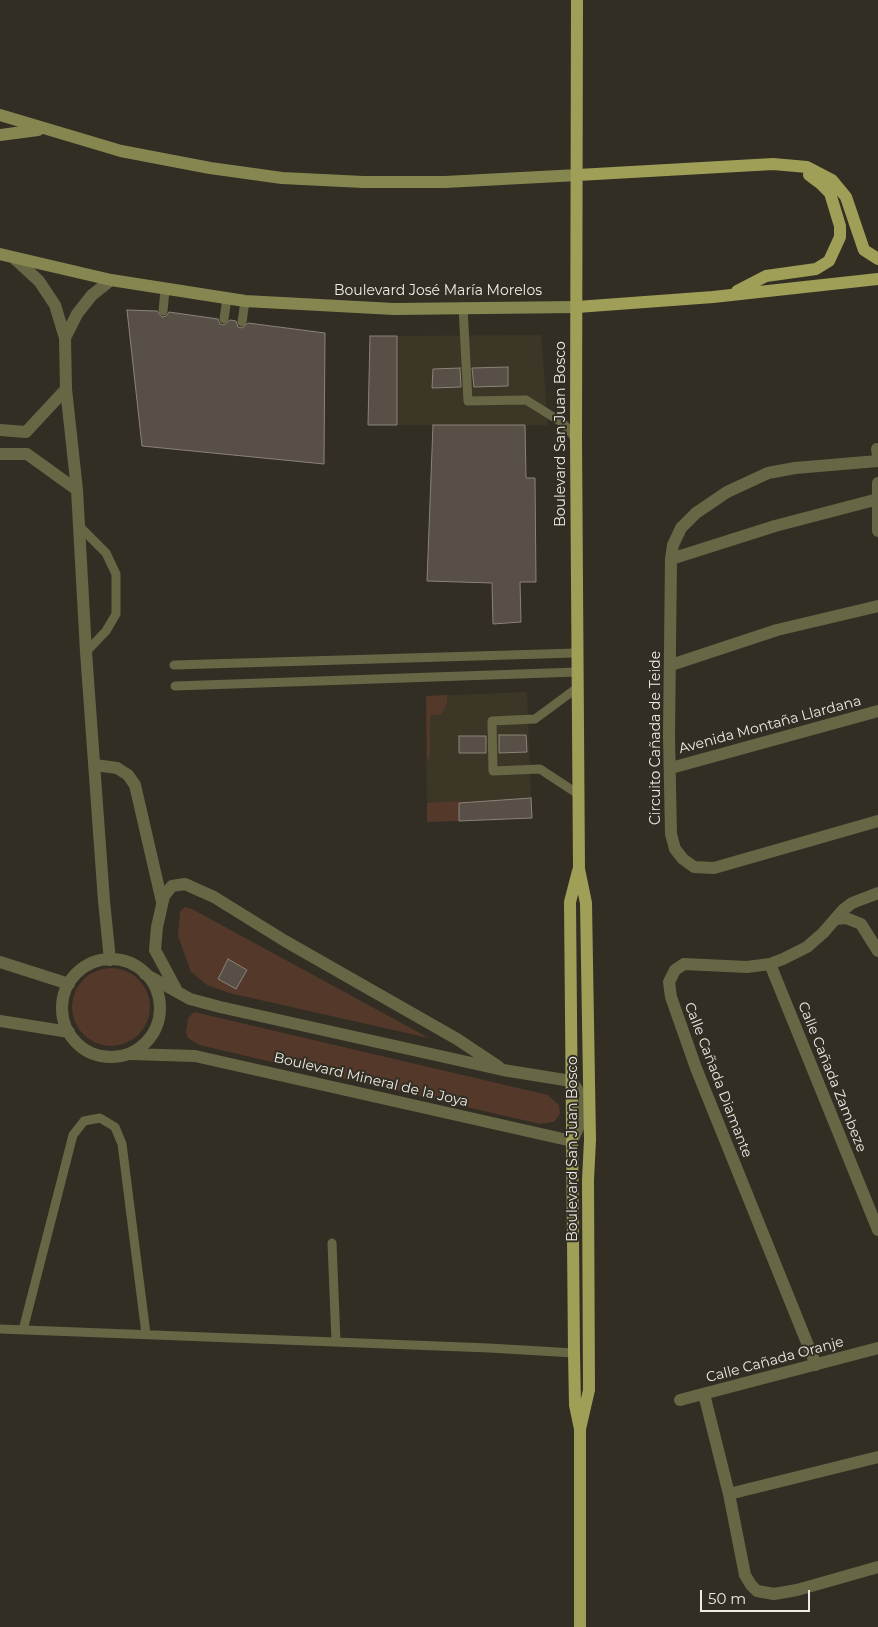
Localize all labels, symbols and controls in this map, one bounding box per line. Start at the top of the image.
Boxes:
street label: Boulevard José María Morelos [334,283,542,299]
street label: Boulevard San Juan Bosco [553,341,569,527]
street label: Circuito Cañada de Teide [648,651,664,825]
street label: Avenida Montaña Llardana [677,693,863,757]
street label: Calle Cañada Zambeze [794,999,870,1155]
street label: Calle Cañada Diamante [681,1000,755,1160]
street label: Boulevard Mineral de la Joya [272,1049,470,1111]
street label: Boulevard San Juan Bosco [565,1056,581,1242]
street label: Calle Cañada Oranje [704,1334,846,1386]
scale bar [703,1580,813,1612]
text: 50 m [708,1589,746,1608]

